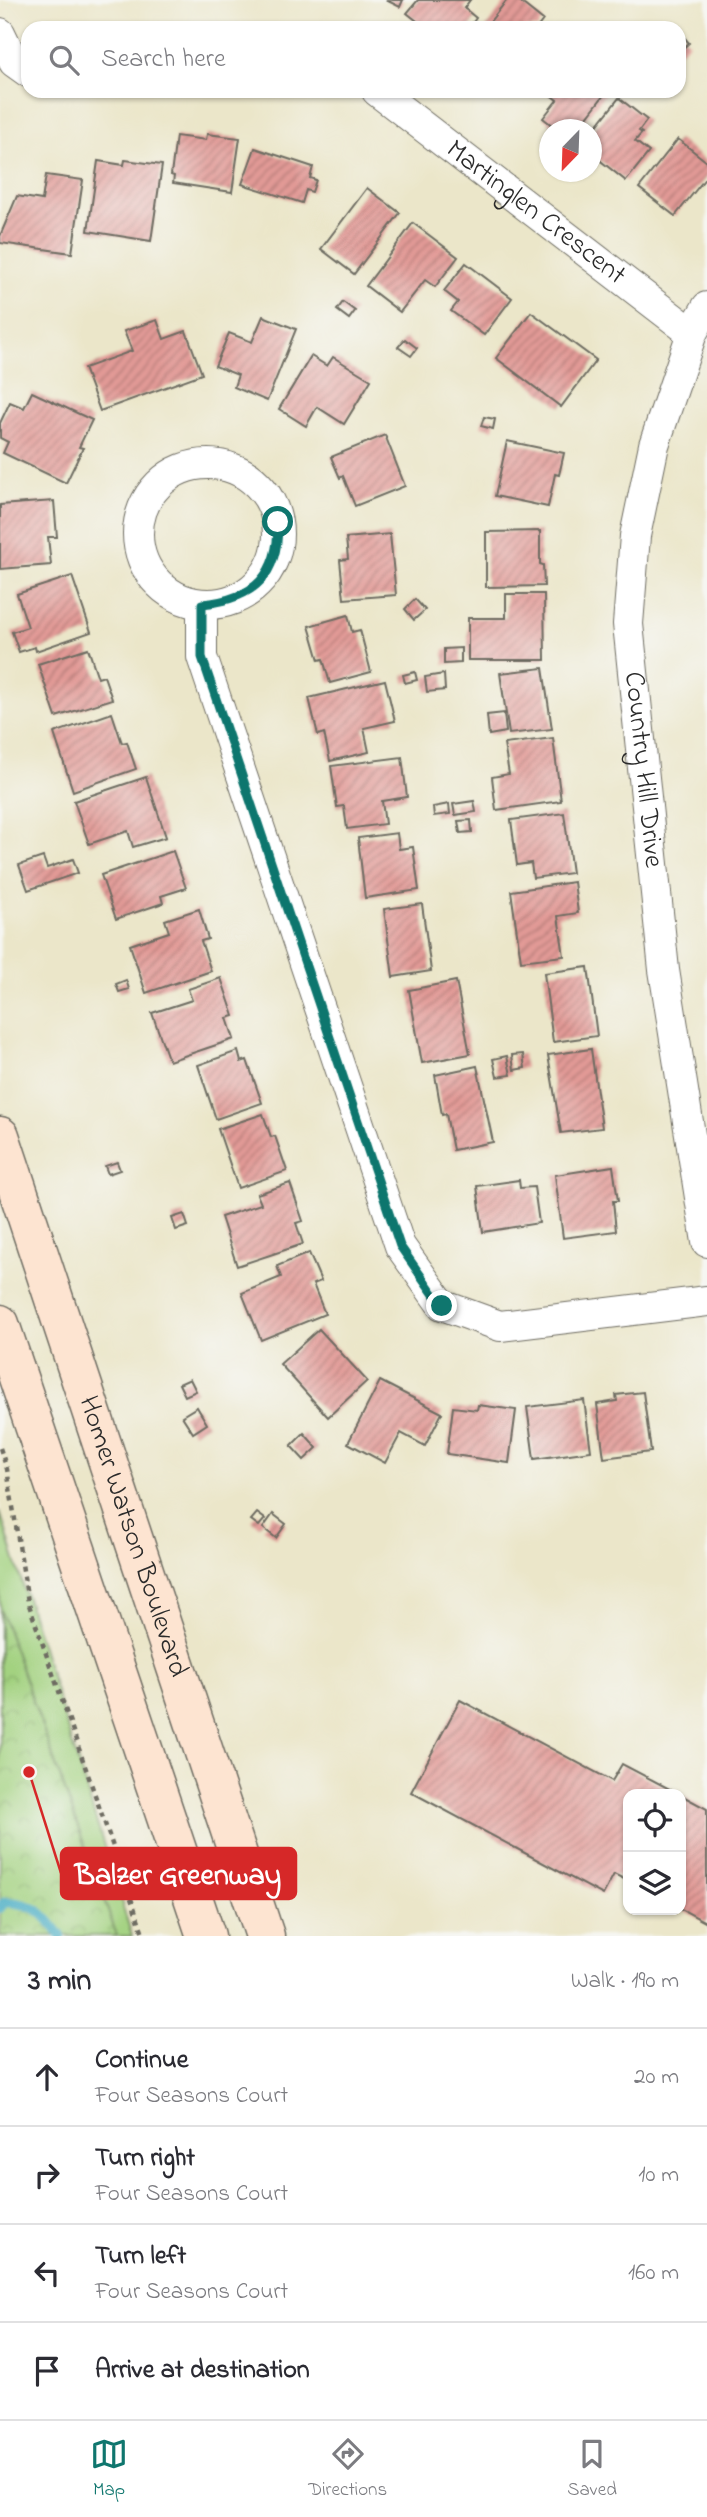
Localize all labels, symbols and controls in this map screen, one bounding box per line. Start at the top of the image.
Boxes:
search box [21,21,686,98]
icon: search [45,41,83,79]
text: Search here [101,41,226,79]
north arrow [539,119,602,182]
street label: Martinglen Crescent [437,130,634,295]
route start [262,506,293,537]
street label: Country Hill Drive [613,670,674,870]
route end [426,1290,457,1321]
street label: Homer Watson Boulevard [67,1391,198,1683]
map controls [623,1789,686,1915]
button: locate [623,1789,686,1852]
callout: Balzer Greenway [61,1848,296,1899]
button: layers [623,1852,686,1915]
text: Balzer Greenway [73,1855,281,1899]
text: 3 min [28,1960,91,2004]
text: Walk · 190 m [571,1965,679,1998]
text: Continue [95,2042,188,2080]
icon: ahead [28,2058,66,2096]
text: 20 m [634,2061,679,2094]
text: Four Seasons Court [95,2080,288,2113]
text: Turn right [95,2140,195,2178]
icon: right [28,2156,66,2194]
text: 10 m [638,2159,679,2192]
text: Four Seasons Court [95,2178,288,2211]
text: Turn left [95,2238,186,2276]
icon: left [28,2254,66,2292]
text: 160 m [628,2257,679,2290]
text: Four Seasons Court [95,2276,288,2309]
icon: arrive [28,2352,66,2390]
text: Arrive at destination [95,2352,310,2390]
tab: Map [90,2435,128,2504]
tab: Directions [308,2435,387,2504]
tab: Saved [567,2435,617,2504]

